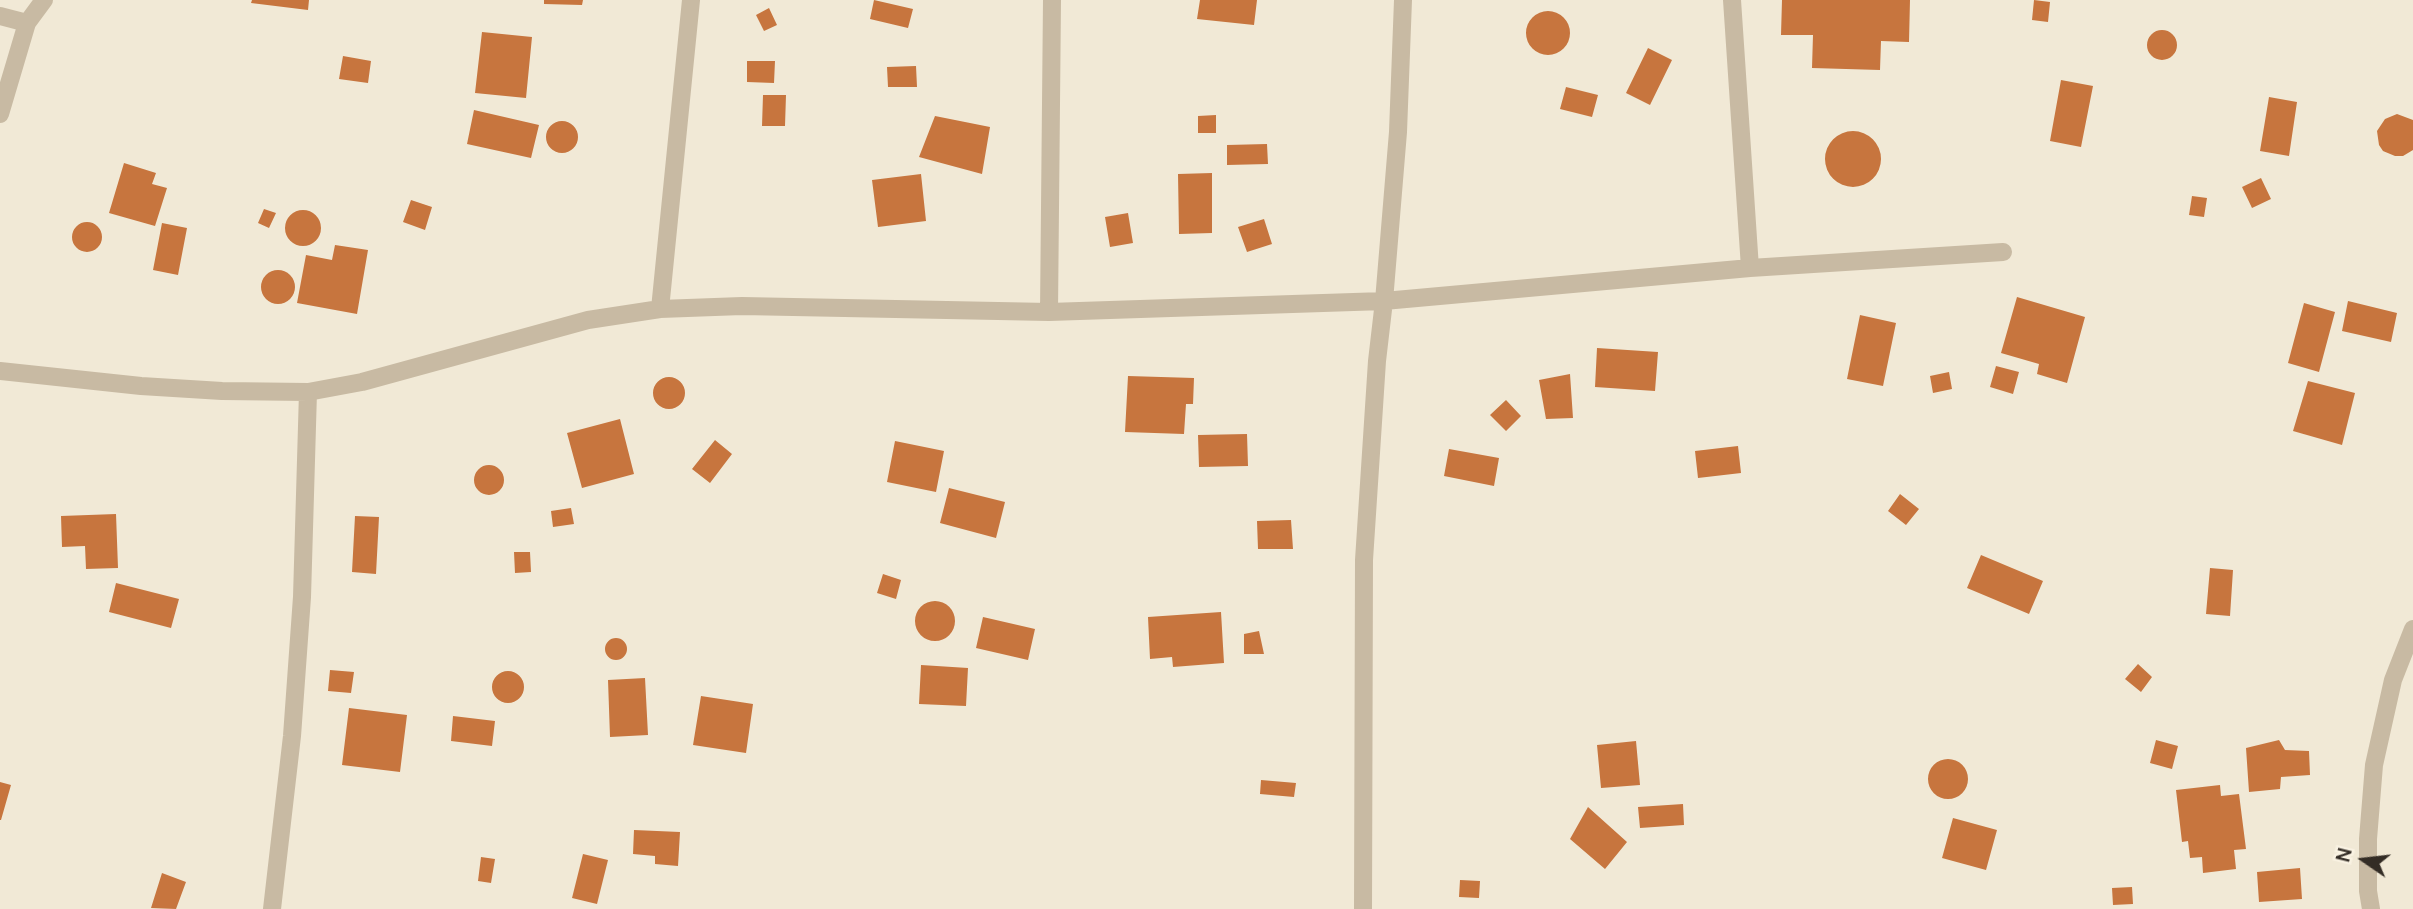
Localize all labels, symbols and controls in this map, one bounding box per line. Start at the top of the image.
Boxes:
north arrow [2329,825,2399,895]
text: N [2329,845,2358,865]

